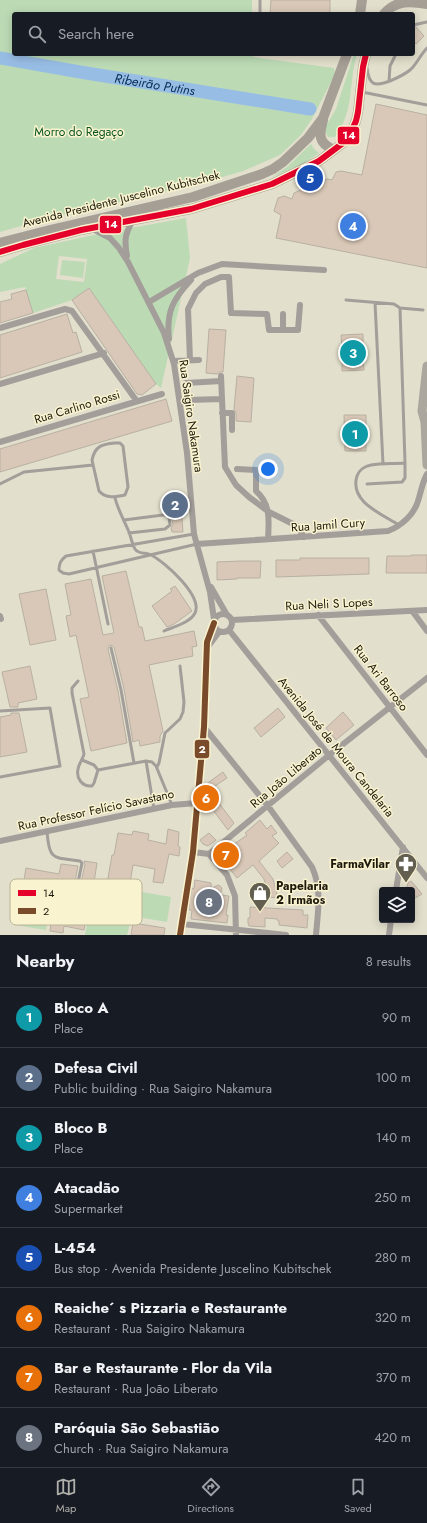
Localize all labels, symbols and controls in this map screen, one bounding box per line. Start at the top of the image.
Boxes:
search box [12,12,415,56]
icon: search [26,23,48,45]
text: Search here [58,23,134,45]
water label: Ribeirão Putins [113,68,197,100]
park label: Morro do Regaço [34,123,124,141]
line badge: 14 [337,126,360,145]
text: 14 [342,127,356,143]
pin: 5 [297,163,323,193]
street label: Avenida Presidente Juscelino Kubitschek [20,166,222,232]
pin: 4 [340,211,366,241]
line badge: 14 [99,215,122,234]
text: 14 [104,216,118,232]
pin: 3 [340,338,366,368]
street label: Rua Saigiro Nakamura [174,359,208,474]
street label: Rua Carlino Rossi [32,385,122,429]
pin: 1 [342,419,368,449]
your location [258,459,278,479]
pin: 2 [162,490,188,520]
street label: Rua Jamil Cury [290,513,366,537]
street label: Rua Neli S Lopes [285,593,373,615]
street label: Rua Ari Barroso [349,641,413,715]
street label: Avenida José de Moura Candelaria [274,673,398,821]
line badge: 2 [194,739,210,759]
text: 2 [198,741,206,757]
street label: Rua João Liberato [246,741,326,812]
pin: 6 [193,783,219,813]
street label: Rua Professor Felício Savastano [16,785,176,835]
pin: 7 [213,840,239,870]
pharmacy icon: FarmaVilar [393,851,419,884]
place label: FarmaVilar [330,855,390,873]
place label: Papelaria 2 Irmãos [276,877,328,909]
legend [10,879,142,925]
shop icon: Papelaria 2 Irmãos [247,880,273,913]
text: 14 [43,885,55,901]
pin: 8 [196,887,222,917]
map controls [379,887,415,923]
button: layers [379,887,415,923]
text: 2 [43,903,49,919]
text: Nearby [16,949,74,973]
text: 8 results [366,952,411,971]
text: Bloco A [54,997,109,1019]
text: 1 [26,1008,32,1027]
text: 90 m [382,1008,411,1027]
text: Place [54,1019,83,1038]
text: Defesa Civil [54,1057,138,1079]
text: 2 [25,1068,33,1087]
text: 100 m [376,1068,411,1087]
text: Public building · Rua Saigiro Nakamura [54,1079,272,1098]
text: Bloco B [54,1117,108,1139]
text: 3 [25,1128,33,1147]
text: 140 m [376,1128,411,1147]
text: Place [54,1139,83,1158]
text: Atacadão [54,1177,120,1199]
text: 4 [24,1188,34,1207]
text: 250 m [374,1188,411,1207]
text: Supermarket [54,1199,123,1218]
text: L-454 [54,1237,96,1259]
text: 5 [25,1248,33,1267]
text: 280 m [375,1248,411,1267]
text: Bus stop · Avenida Presidente Juscelino Kubitschek [54,1259,331,1278]
text: Reaiche´ s Pizzaria e Restaurante [54,1297,287,1319]
text: 6 [25,1308,33,1327]
text: 320 m [375,1308,411,1327]
text: Restaurant · Rua Saigiro Nakamura [54,1319,245,1338]
text: Bar e Restaurante - Flor da Vila [54,1357,272,1379]
text: 7 [25,1368,33,1387]
text: 370 m [375,1368,411,1387]
text: Restaurant · Rua João Liberato [54,1379,218,1398]
text: Paróquia São Sebastião [54,1417,219,1439]
text: 8 [25,1428,33,1447]
text: 420 m [374,1428,411,1447]
text: Church · Rua Saigiro Nakamura [54,1439,229,1458]
tab: Map [55,1476,77,1516]
tab: Directions [187,1476,234,1516]
tab: Saved [344,1476,372,1516]

